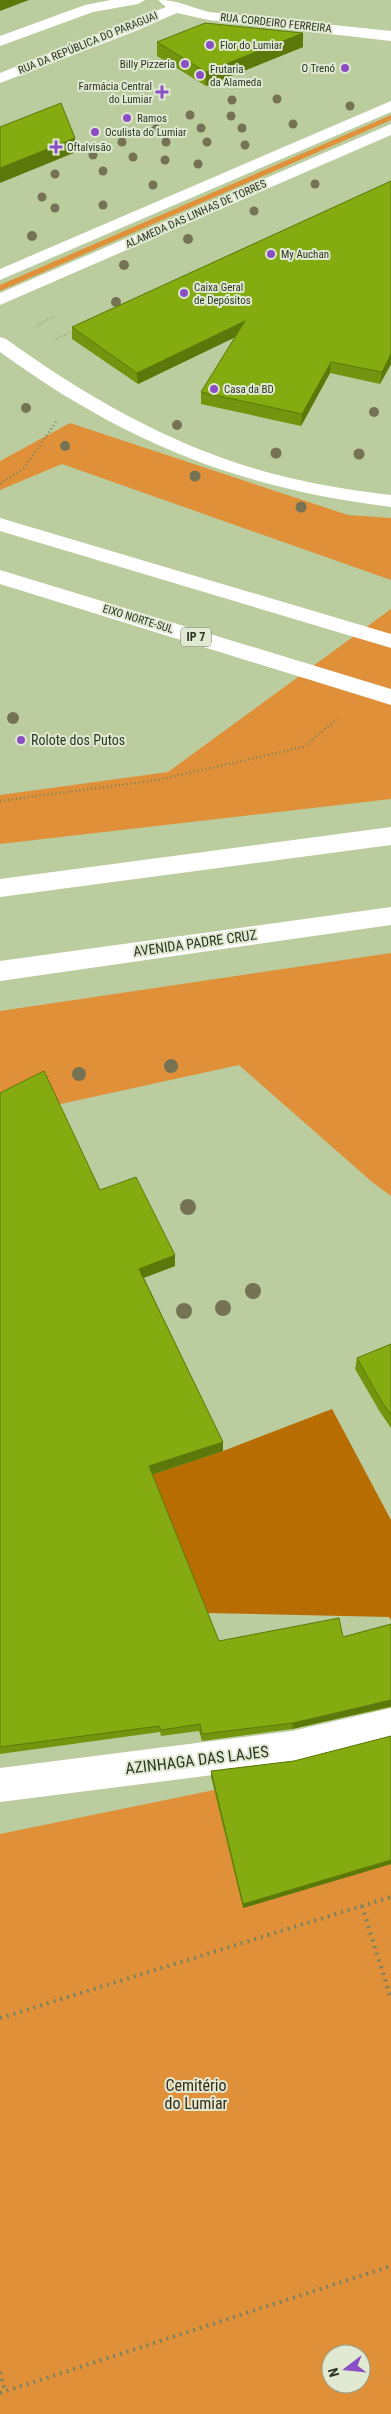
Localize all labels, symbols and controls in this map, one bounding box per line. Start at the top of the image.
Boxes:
street label: RUA DA REPÚBLICA DO PARAGUAI [16,9,160,77]
street label: RUA CORDEIRO FERREIRA [220,11,333,35]
marker: Flor do Lumiar [204,39,216,51]
place label: Flor do Lumiar [220,39,283,52]
place label: Billy Pizzeria [120,58,175,71]
marker: Billy Pizzeria [179,58,191,70]
place label: O Trenó [302,62,335,75]
marker: O Trenó [339,62,351,74]
place label: Frutaria da Alameda [210,63,262,89]
marker: Frutaria da Alameda [194,69,206,81]
place label: Farmácia Central do Lumiar [78,80,153,106]
marker: Farmácia Central do Lumiar [156,86,168,98]
marker: Ramos [121,112,133,124]
place label: Ramos [137,112,167,125]
marker: Oculista do Lumiar [89,126,101,138]
place label: Oculista do Lumiar [105,126,187,139]
marker: Oftalvisão [49,140,63,154]
place label: Oftalvisão [67,141,112,154]
street label: ALAMEDA DAS LINHAS DE TORRES [123,177,269,251]
marker: My Auchan [265,248,277,260]
place label: My Auchan [281,248,329,261]
place label: Caixa Geral de Depósitos [194,281,251,307]
marker: Caixa Geral de Depósitos [178,287,190,299]
marker: Casa da BD [208,383,220,395]
place label: Casa da BD [224,383,274,396]
street label: EIXO NORTE-SUL [101,602,175,636]
road number: IP 7 [181,628,211,646]
place label: Rolote dos Putos [31,732,125,748]
marker: Rolote dos Putos [15,734,27,746]
street label: AVENIDA PADRE CRUZ [132,926,258,960]
street label: AZINHAGA DAS LAJES [124,1742,270,1778]
park label: Cemitério do Lumiar [165,2076,228,2113]
north arrow [321,2344,371,2394]
text: N [325,2366,342,2379]

